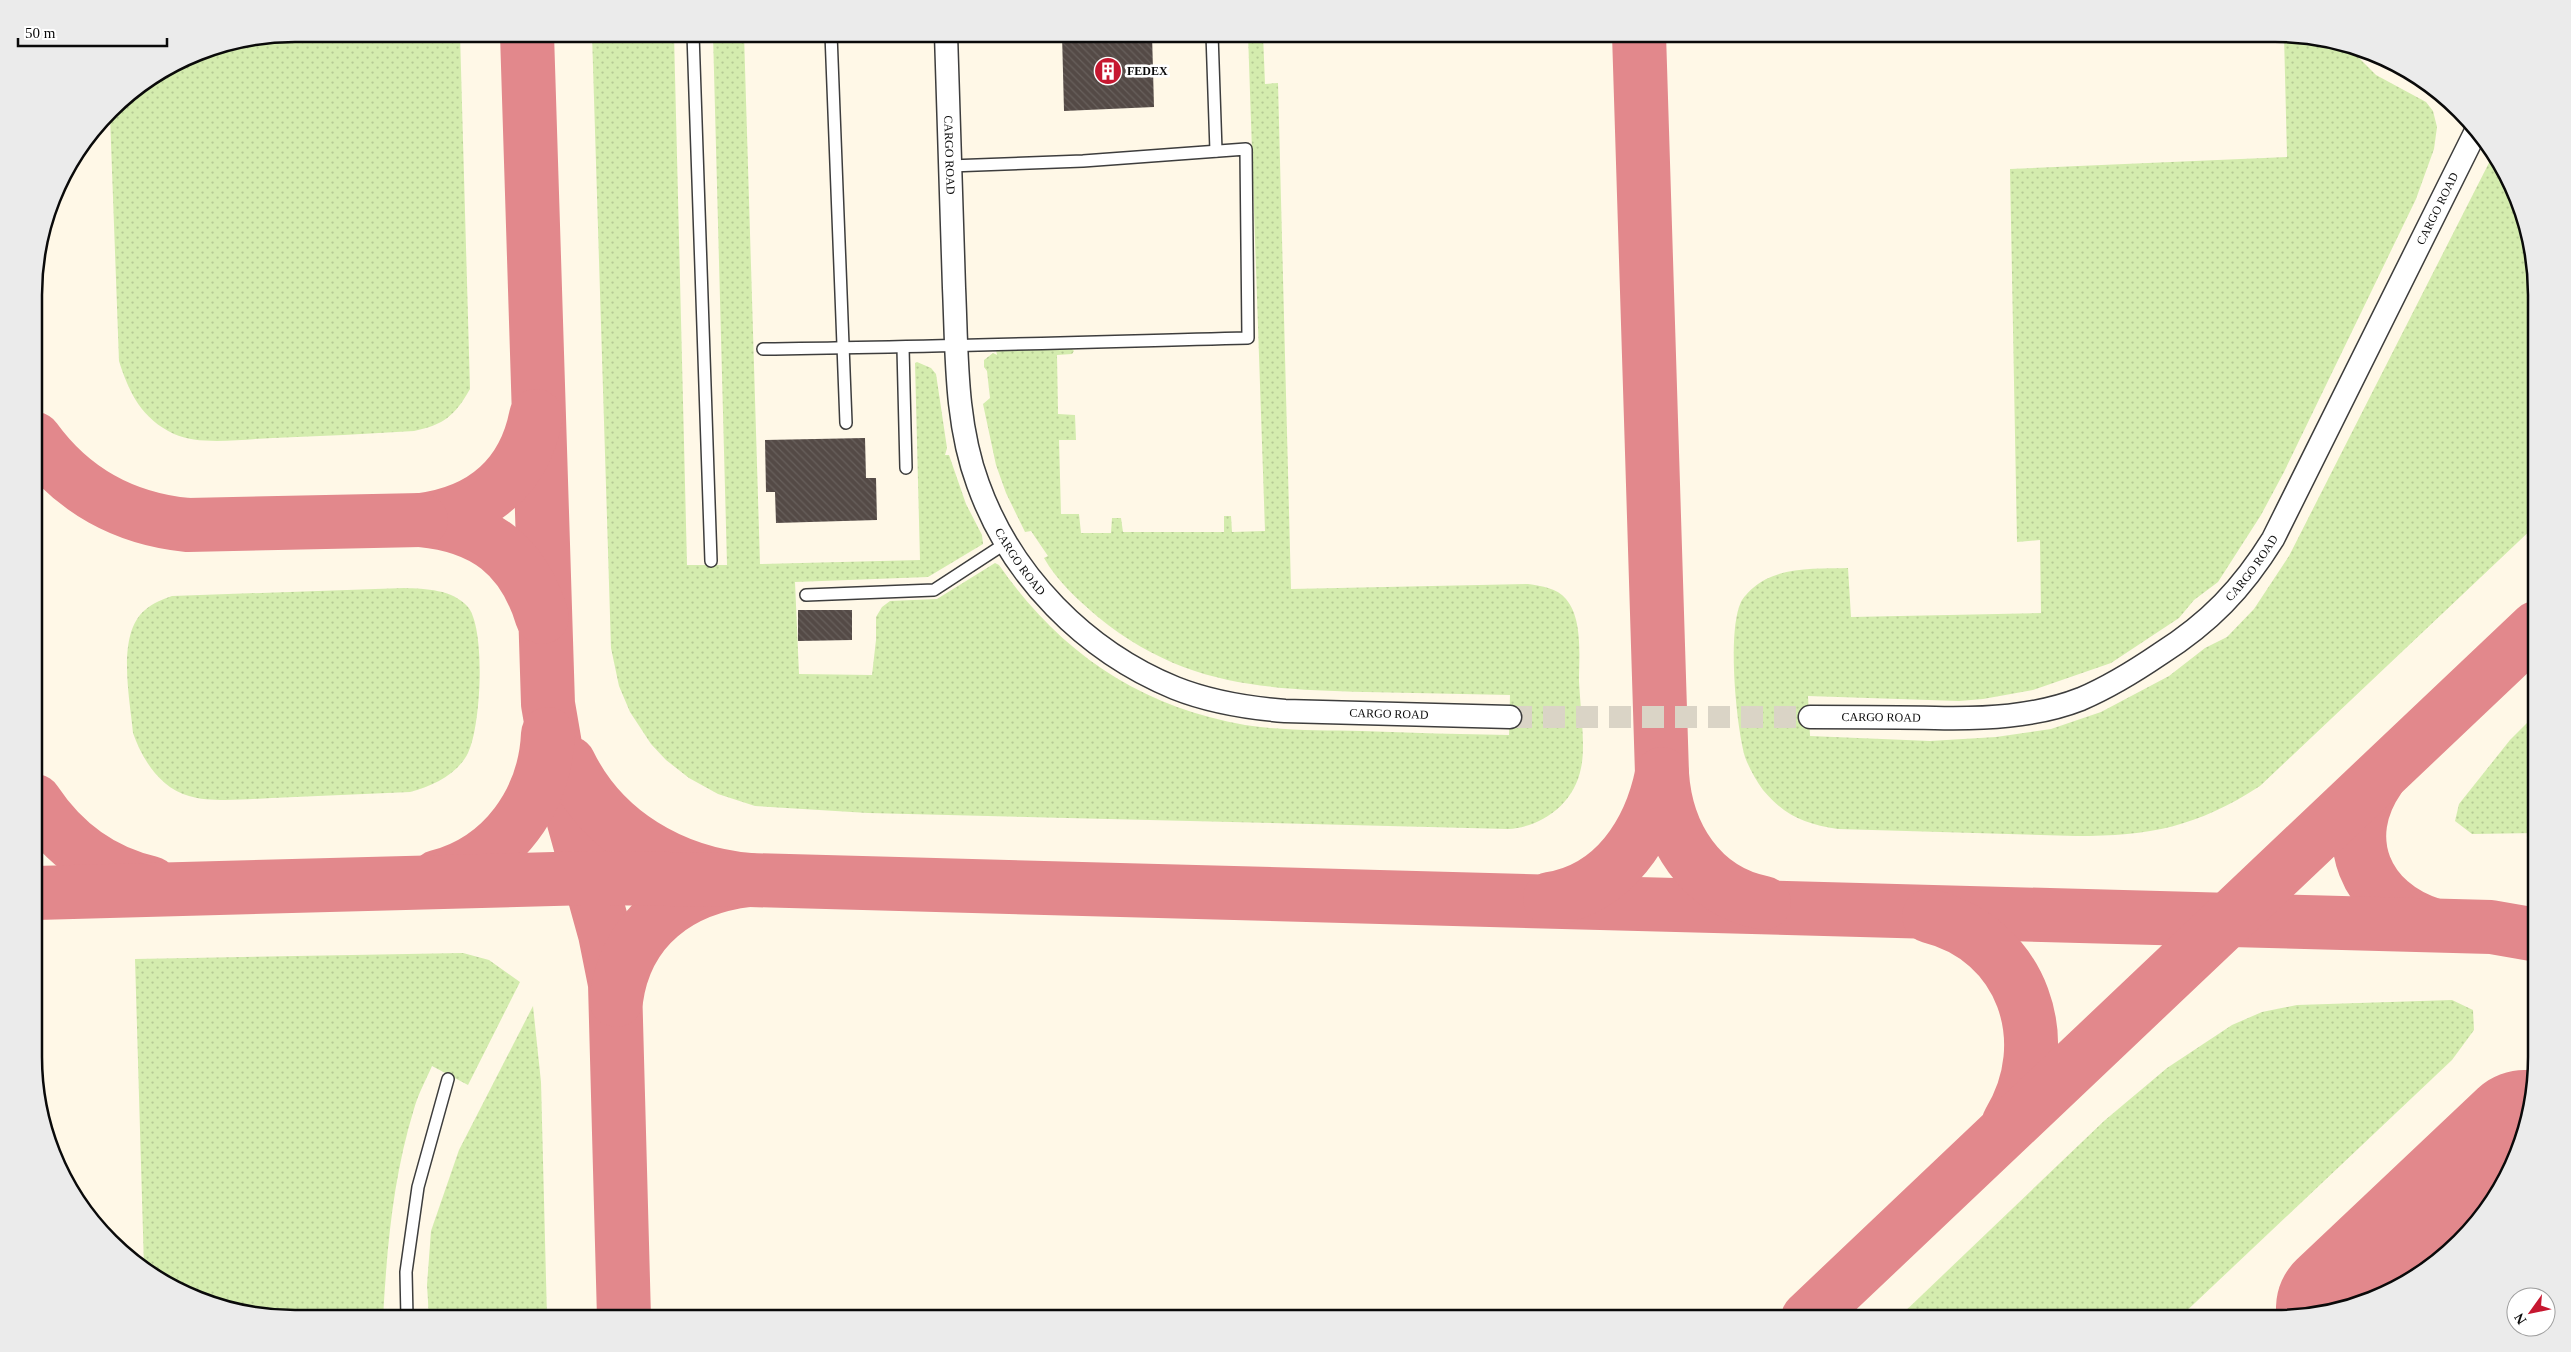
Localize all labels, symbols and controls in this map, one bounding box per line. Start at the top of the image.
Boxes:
scale bar [18,15,166,47]
text: 50 m [25,25,56,41]
building icon: FEDEX [1093,56,1123,86]
place label: FEDEX [1127,64,1168,78]
street label: CARGO ROAD [941,115,958,195]
street label: CARGO ROAD [2414,170,2461,247]
street label: CARGO ROAD [992,525,1049,598]
street label: CARGO ROAD [2222,532,2281,604]
street label: CARGO ROAD [1349,706,1429,722]
street label: CARGO ROAD [1841,710,1921,725]
north arrow [2506,1287,2556,1337]
text: N [2511,1310,2530,1327]

